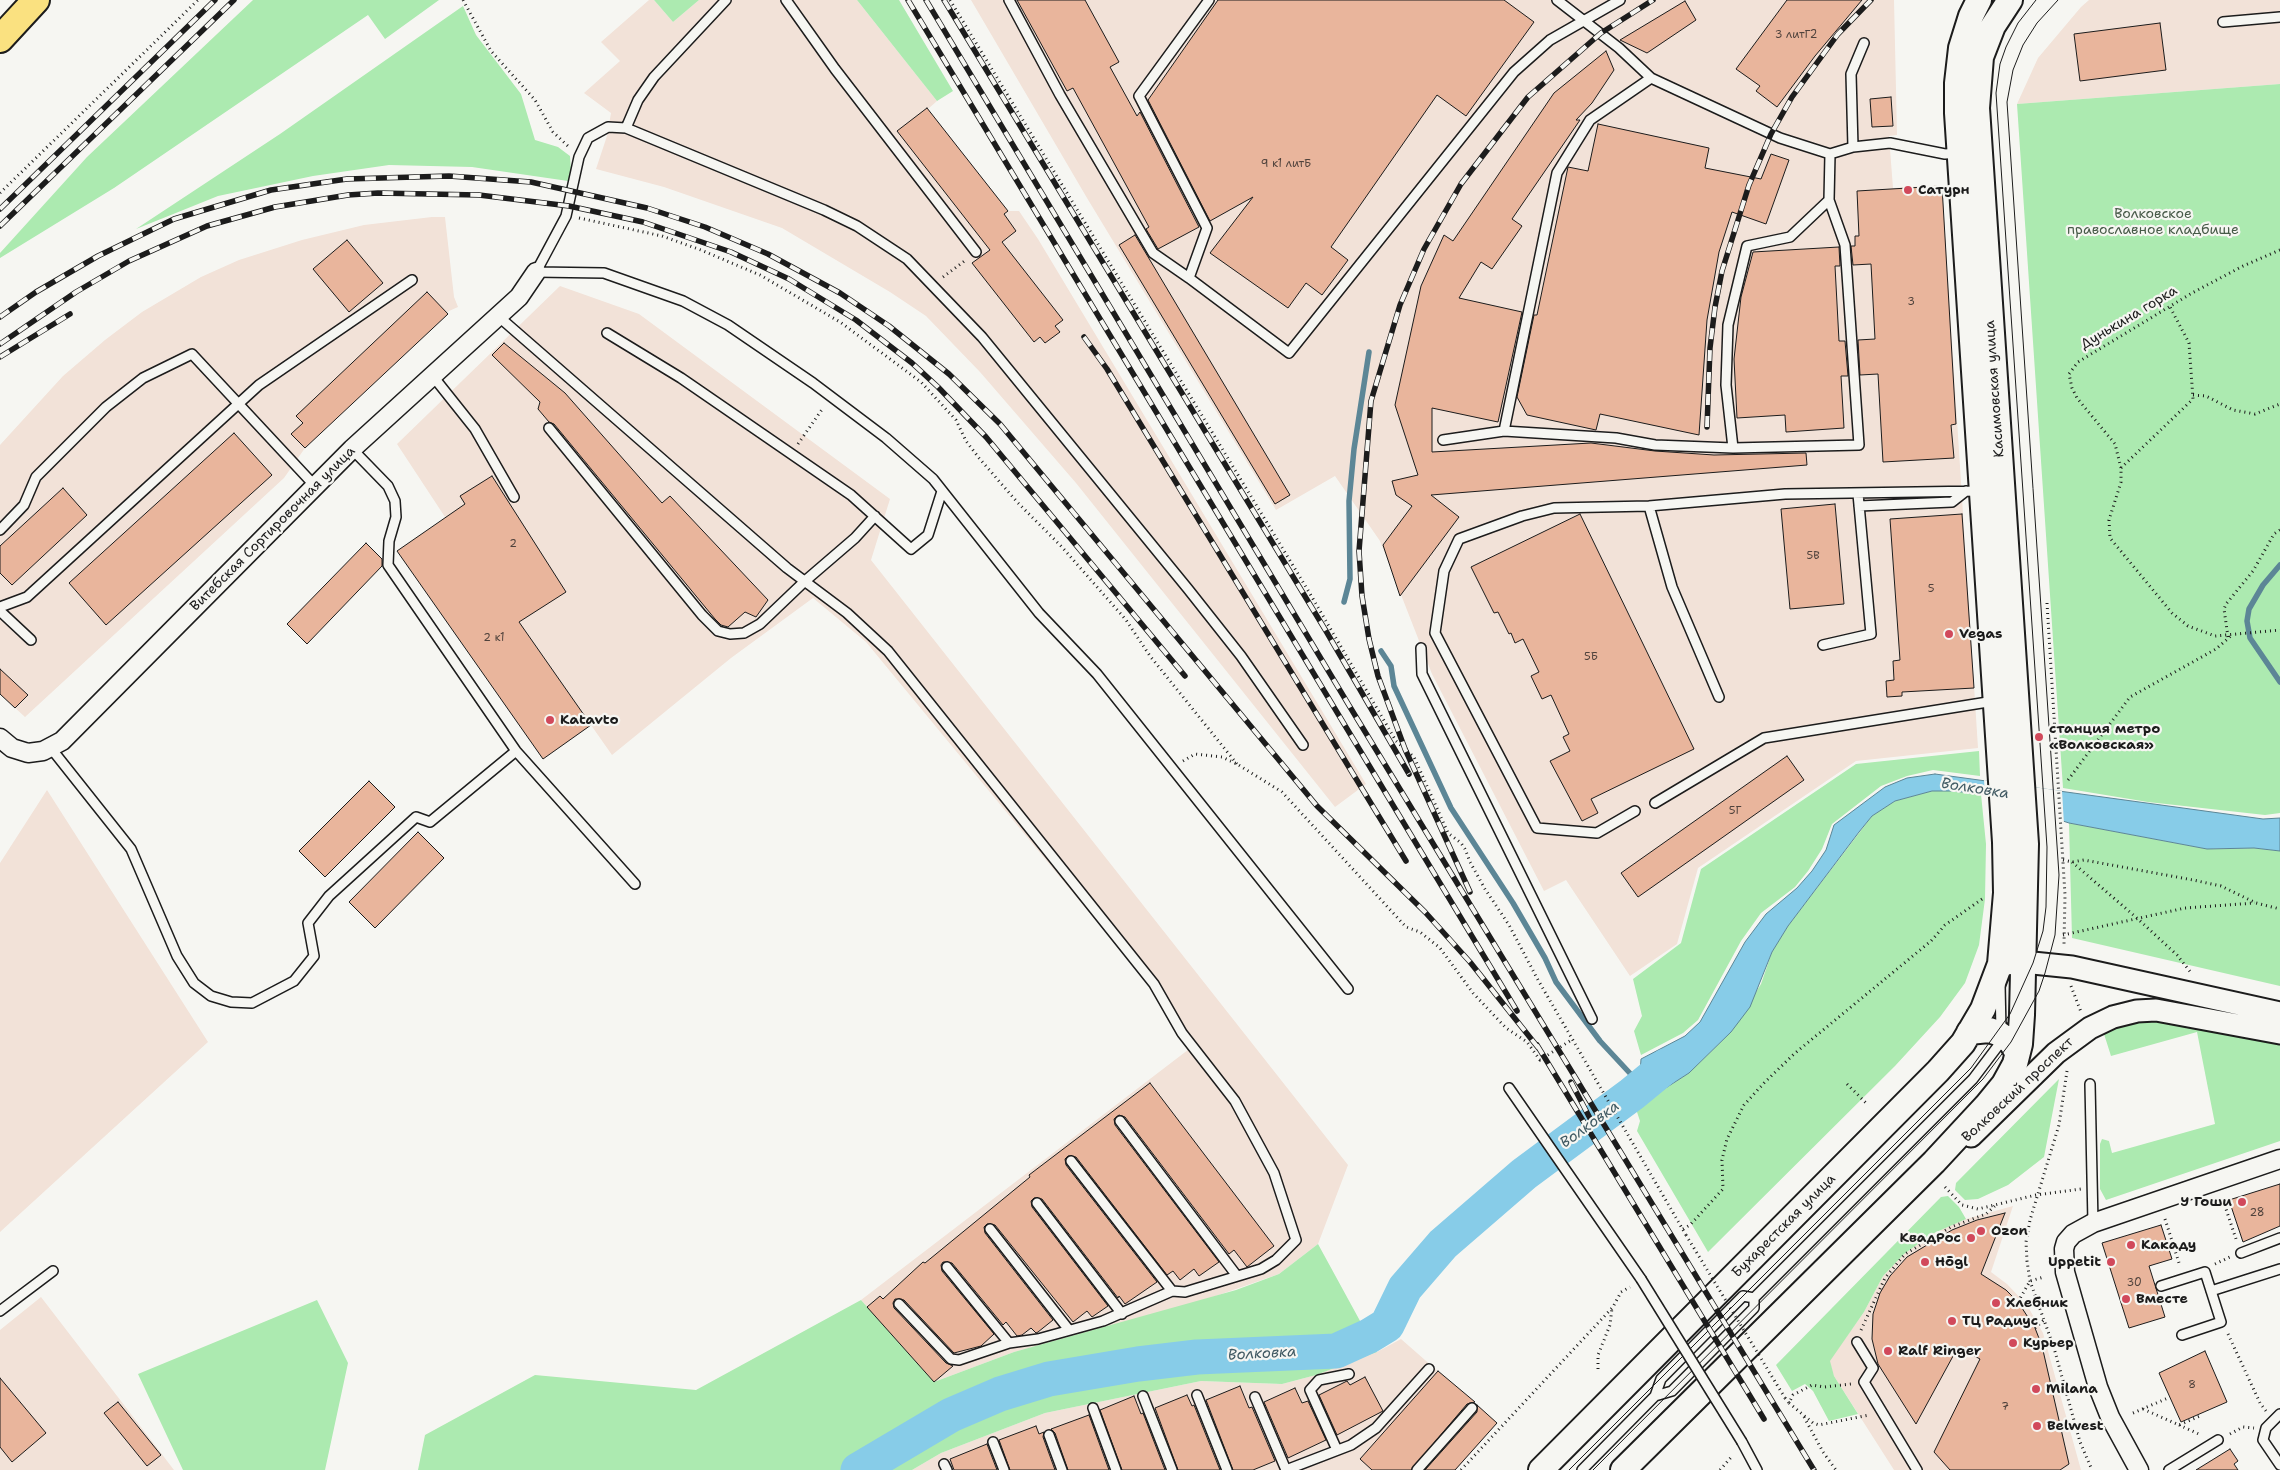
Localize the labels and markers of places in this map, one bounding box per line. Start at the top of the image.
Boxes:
place label: Сатурн [1918,182,1970,198]
marker: Сатурн [1902,184,1914,196]
place label: Vegas [1959,626,2002,642]
marker: Vegas [1943,628,1955,640]
place label: Katavto [560,712,619,728]
marker: Katavto [544,714,556,726]
place label: станция метро «Волковская» [2049,721,2160,754]
marker: станция метро «Волковская» [2033,731,2045,743]
place label: У Гоши [2180,1194,2232,1210]
marker: У Гоши [2236,1196,2248,1208]
place label: Ozon [1991,1223,2028,1239]
marker: Ozon [1975,1225,1987,1237]
place label: КвадРос [1900,1230,1961,1246]
marker: КвадРос [1965,1232,1977,1244]
place label: Какаду [2141,1237,2196,1253]
marker: Какаду [2125,1239,2137,1251]
place label: Hōgl [1935,1254,1968,1270]
place label: Uppetit [2048,1254,2101,1270]
marker: Hōgl [1919,1256,1931,1268]
marker: Uppetit [2105,1256,2117,1268]
place label: Вместе [2136,1291,2188,1307]
marker: Вместе [2120,1293,2132,1305]
place label: Хлебник [2006,1295,2068,1311]
marker: Хлебник [1990,1297,2002,1309]
place label: ТЦ Радиус [1962,1313,2038,1329]
marker: ТЦ Радиус [1946,1315,1958,1327]
place label: Курьер [2023,1335,2074,1351]
marker: Курьер [2007,1337,2019,1349]
place label: Ralf Ringer [1898,1343,1981,1359]
marker: Ralf Ringer [1882,1345,1894,1357]
place label: Milana [2046,1381,2098,1397]
marker: Milana [2030,1383,2042,1395]
place label: Belwest [2047,1418,2104,1434]
marker: Belwest [2031,1420,2043,1432]

